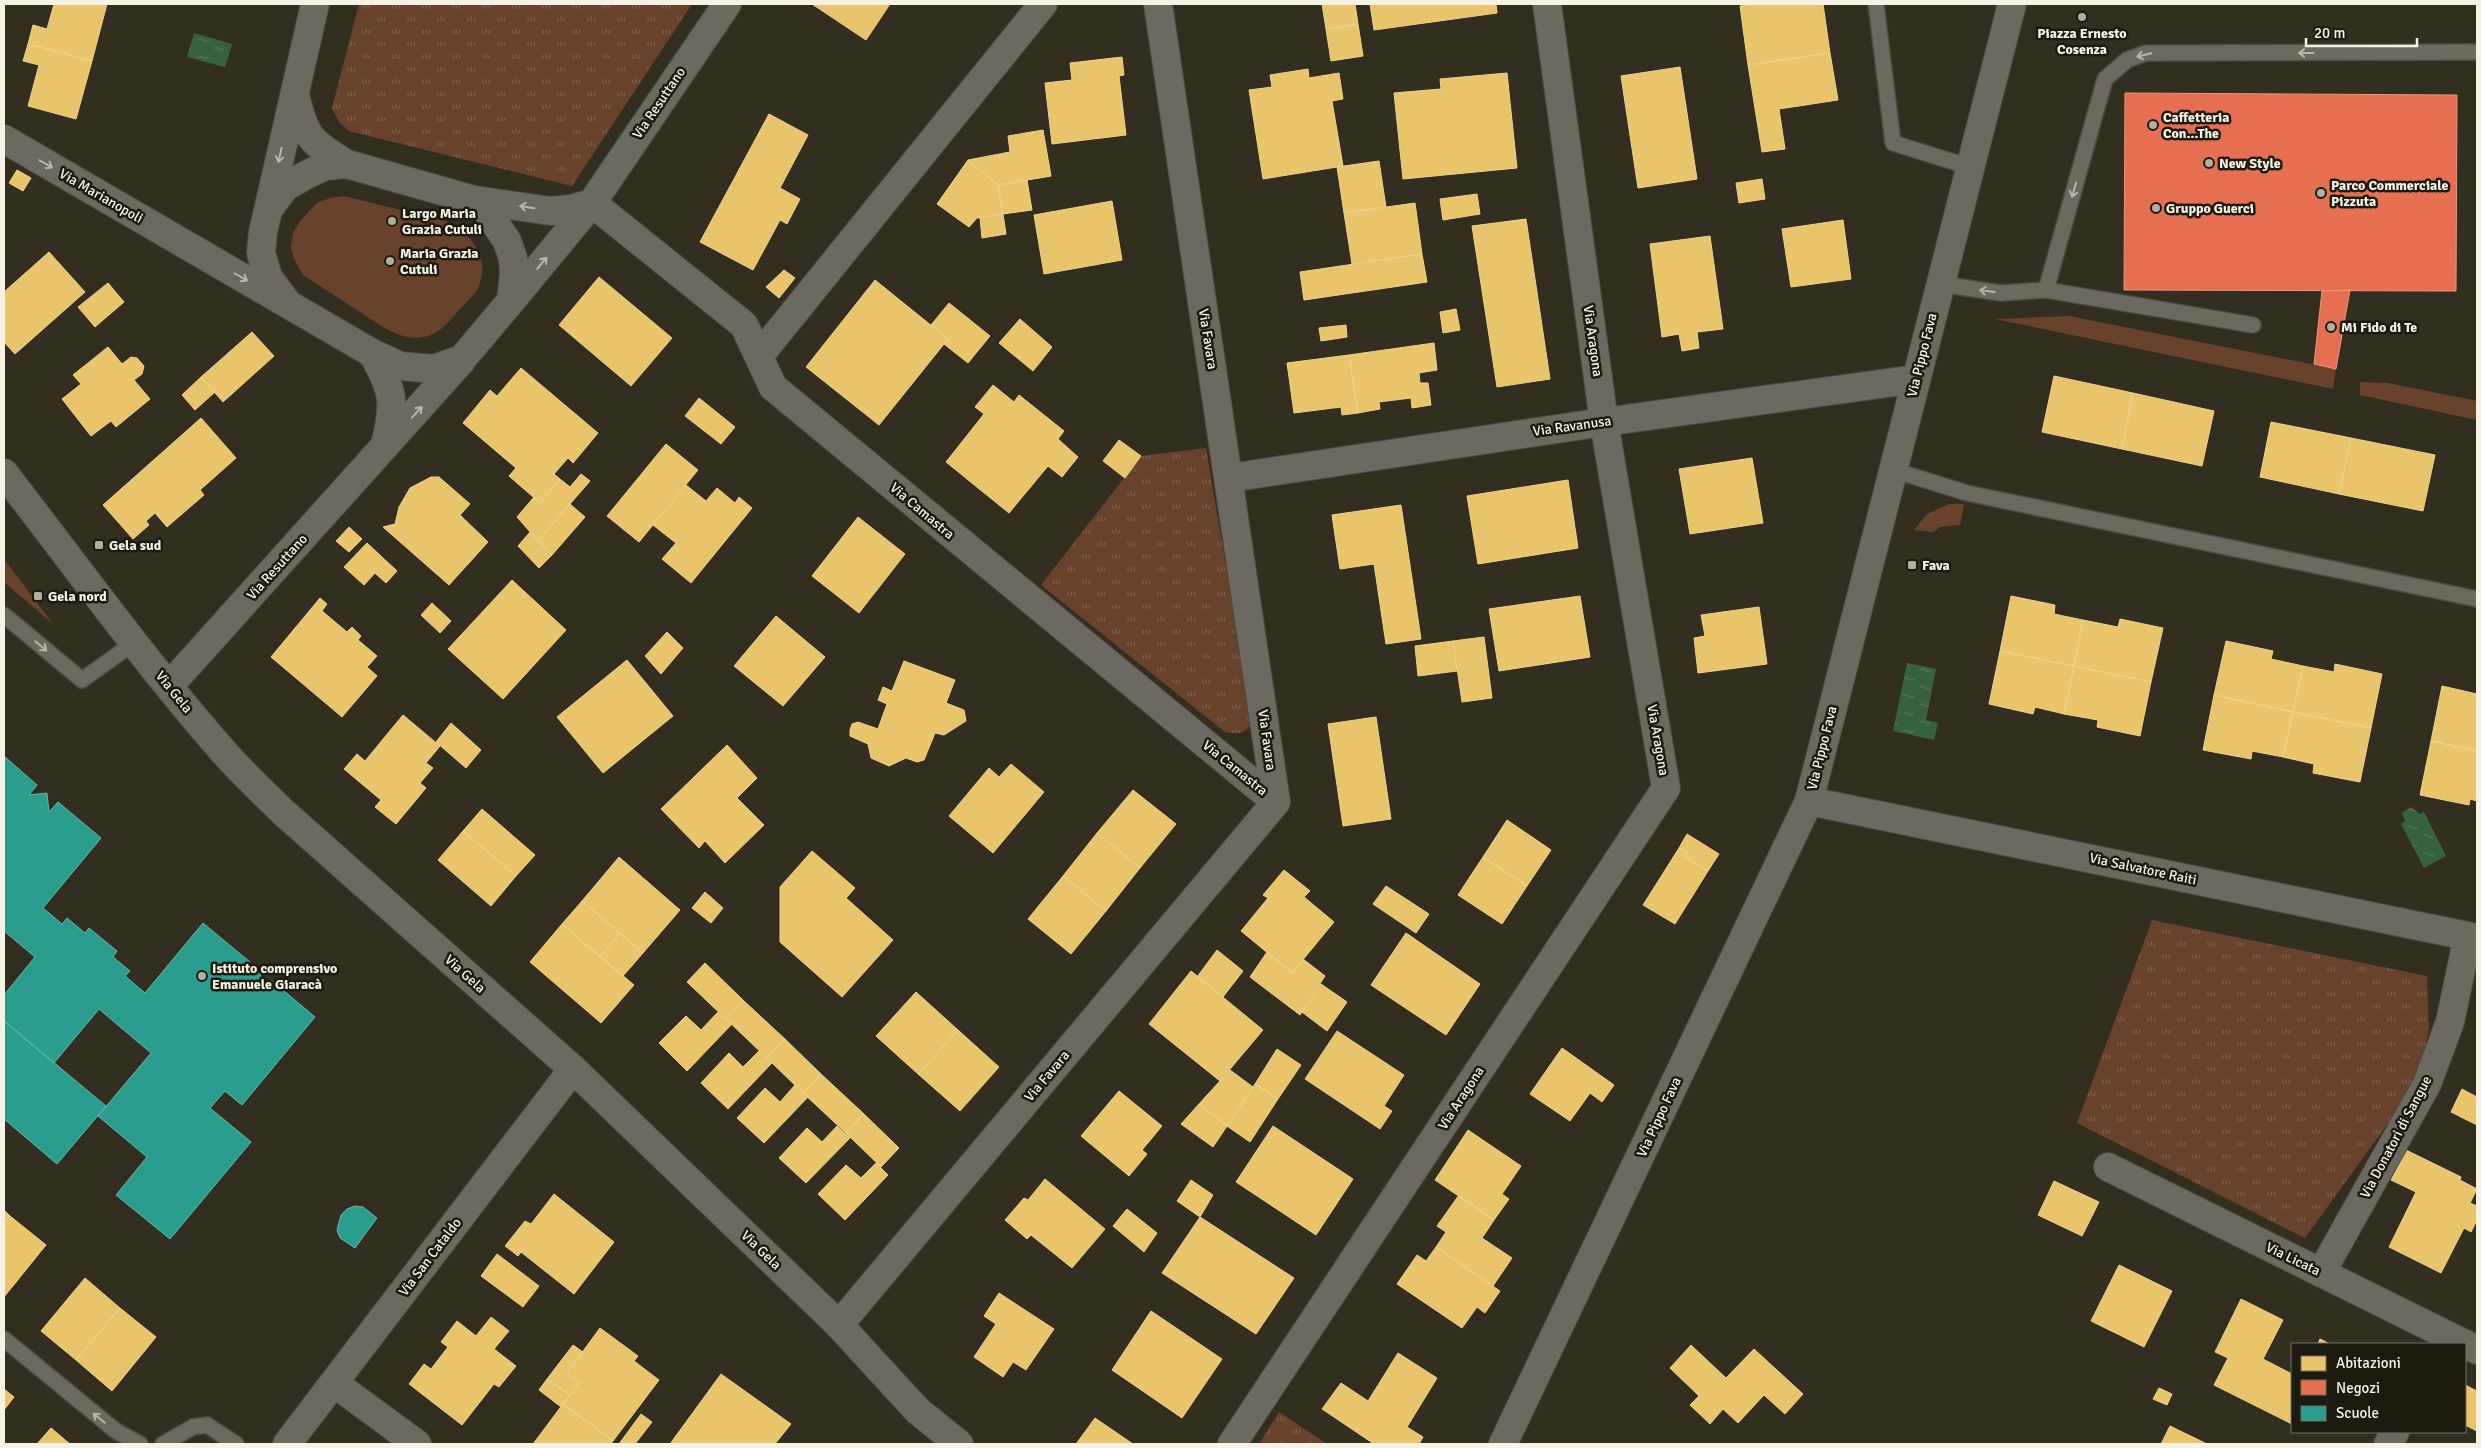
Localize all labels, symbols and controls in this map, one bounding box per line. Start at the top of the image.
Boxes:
marker: Piazza Ernesto Cosenza [2076,11,2088,23]
scale bar [2306,15,2417,47]
text: 20 m [2314,24,2345,42]
place label: Piazza Ernesto Cosenza [2037,25,2127,58]
one-way arrow [2298,48,2314,58]
one-way arrow [2136,51,2152,60]
street label: Via Resuttano [629,64,689,142]
place label: Caffetteria Con...The [2163,109,2229,142]
marker: Caffetteria Con...The [2147,119,2159,131]
one-way arrow [275,146,284,162]
place label: New Style [2219,155,2281,172]
marker: New Style [2203,157,2215,169]
one-way arrow [38,159,52,169]
street label: Via Marianopoli [56,165,146,227]
place label: Parco Commerciale Pizzuta [2331,177,2449,210]
one-way arrow [2069,182,2078,198]
marker: Parco Commerciale Pizzuta [2315,187,2327,199]
place label: Gruppo Guerci [2166,200,2254,217]
one-way arrow [519,201,535,211]
marker: Gruppo Guerci [2150,202,2162,214]
place label: Largo Maria Grazia Cutuli [402,205,482,238]
marker: Largo Maria Grazia Cutuli [386,215,398,227]
place label: Maria Grazia Cutuli [400,245,479,278]
marker: Maria Grazia Cutuli [384,255,396,267]
one-way arrow [537,257,548,270]
one-way arrow [234,272,249,282]
one-way arrow [1979,285,1995,295]
street label: Via Aragona [1580,304,1606,378]
street label: Via Favara [1195,307,1221,371]
street label: Via Pippo Fava [1903,311,1941,399]
place label: Mi Fido di Te [2341,319,2417,336]
marker: Mi Fido di Te [2325,321,2337,333]
one-way arrow [411,405,423,418]
street label: Via Ravanusa [1532,412,1612,440]
street label: Via Camastra [886,479,958,543]
street label: Via Resuttano [243,531,311,603]
place label: Gela sud [109,537,162,554]
marker: Gela sud [93,539,105,551]
place label: Fava [1922,557,1950,574]
marker: Fava [1906,559,1918,571]
place label: Gela nord [48,588,107,605]
marker: Gela nord [32,590,44,602]
one-way arrow [35,641,48,652]
street label: Via Gela [152,668,196,716]
street label: Via Aragona [1643,703,1673,777]
street label: Via Pippo Fava [1803,704,1841,792]
street label: Via Favara [1254,708,1280,772]
street label: Via Camastra [1199,737,1271,799]
street label: Via Salvatore Raiti [2088,849,2198,889]
street label: Via Gela [441,951,489,997]
place label: Istituto comprensivo Emanuele Giaracà [212,960,337,993]
marker: Istituto comprensivo Emanuele Giaracà [196,970,208,982]
street label: Via Favara [1021,1047,1073,1105]
street label: Via Aragona [1434,1063,1488,1133]
street label: Via Donatori di Sangue [2357,1073,2435,1201]
street label: Via Pippo Fava [1633,1074,1685,1160]
street label: Via San Cataldo [395,1214,465,1300]
street label: Via Gela [737,1227,785,1273]
street label: Via Licata [2263,1239,2323,1279]
legend [2291,1343,2466,1433]
text: Abitazioni [2336,1354,2401,1372]
text: Negozi [2336,1379,2380,1397]
text: Scuole [2336,1404,2379,1422]
one-way arrow [93,1412,106,1423]

